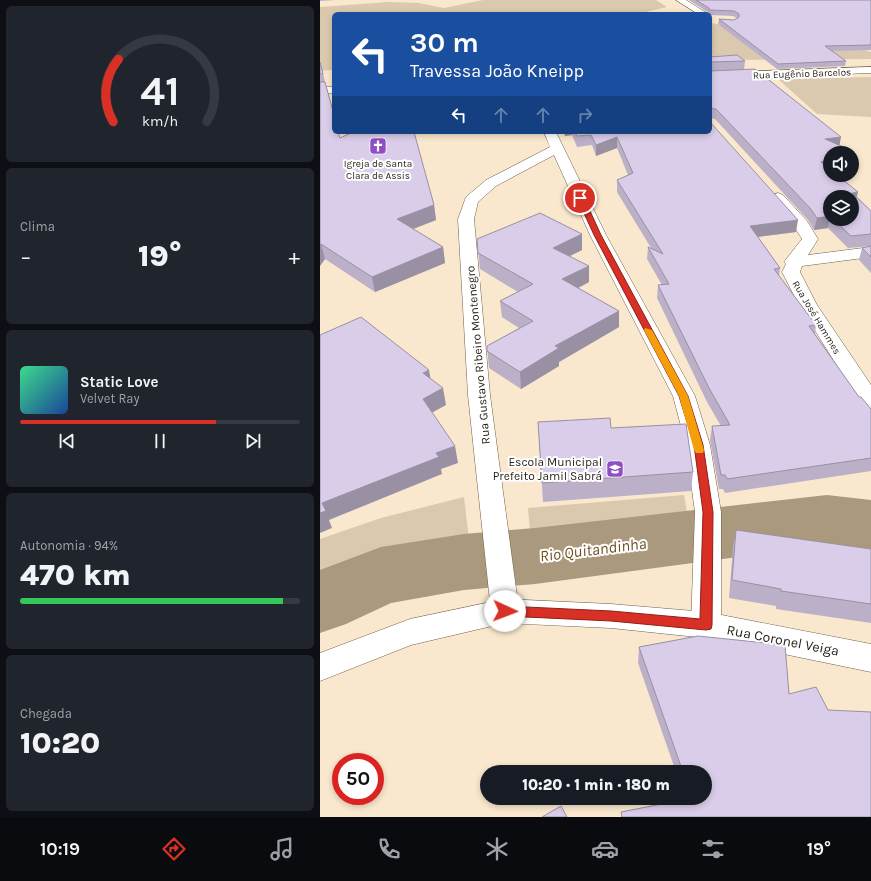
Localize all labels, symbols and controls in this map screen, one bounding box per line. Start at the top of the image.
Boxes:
text: 30 m [410,26,479,59]
icon: left [344,28,396,80]
text: Travessa João Kneipp [410,60,584,82]
street label: Rua Eugênio Barcelos [753,66,851,82]
text: 41 [140,67,180,115]
icon: left [448,104,470,126]
icon: ahead [490,104,512,126]
icon: ahead [532,104,554,126]
icon: right [574,104,596,126]
text: km/h [142,113,178,130]
church icon: Igreja de Santa Clara de Assis [368,136,388,156]
map controls [823,146,859,226]
button: sound [823,146,859,182]
place label: Igreja de Santa Clara de Assis [344,158,412,182]
pin [563,181,597,215]
icon: arrive [569,187,591,209]
button: layers [823,190,859,226]
text: Clima [20,219,55,234]
text: 19° [138,238,182,274]
text: − [20,244,32,270]
text: + [288,244,300,270]
street label: Rua Gustavo Ribeiro Montenegro [463,265,493,445]
street label: Rua José Hammes [789,279,843,356]
text: Static Love [80,373,158,391]
text: Velvet Ray [80,391,140,406]
icon: previous [56,430,78,452]
icon: pause [149,430,171,452]
icon: next [242,430,264,452]
place label: Escola Municipal Prefeito Jamil Sabrá [493,455,602,483]
school or university icon: Escola Municipal Prefeito Jamil Sabrá [605,459,625,479]
water label: Rio Quitandinha [539,534,647,565]
text: Autonomia · 94% [20,538,118,553]
text: 470 km [20,557,131,593]
position arrow [484,590,526,632]
street label: Rua Coronel Veiga [725,621,841,660]
text: Chegada [20,706,72,721]
text: 10:20 [20,725,100,761]
speed limit sign: 50 [332,753,384,805]
text: 10:20 · 1 min · 180 m [522,776,670,794]
icon: directions [160,835,188,863]
icon: music [268,835,296,863]
icon: phone [375,835,403,863]
icon: climate [483,835,511,863]
icon: car [591,835,619,863]
icon: filters [699,835,727,863]
text: 10:19 [40,838,80,860]
text: 19° [807,838,831,860]

